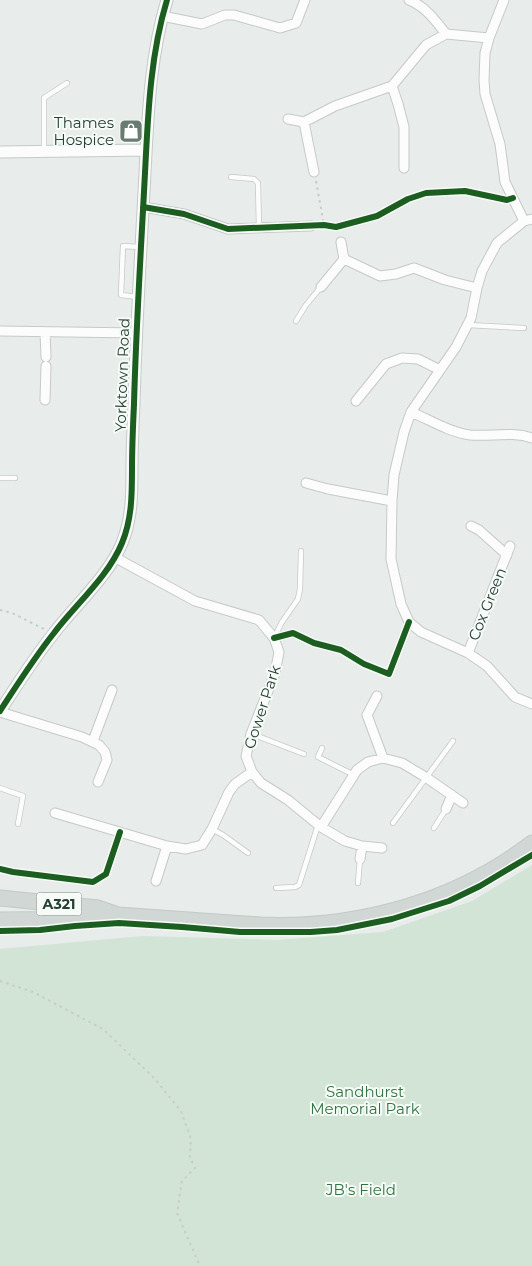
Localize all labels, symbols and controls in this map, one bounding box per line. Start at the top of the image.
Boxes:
place label: Thames Hospice [54,113,114,149]
shop icon: Thames Hospice [118,118,144,144]
street label: Yorktown Road [111,318,133,432]
street label: Cox Green [464,565,510,643]
street label: Gower Park [240,663,284,751]
road number: A321 [36,892,82,916]
park label: Sandhurst Memorial Park [310,1082,420,1118]
park label: JB's Field [325,1180,396,1199]

